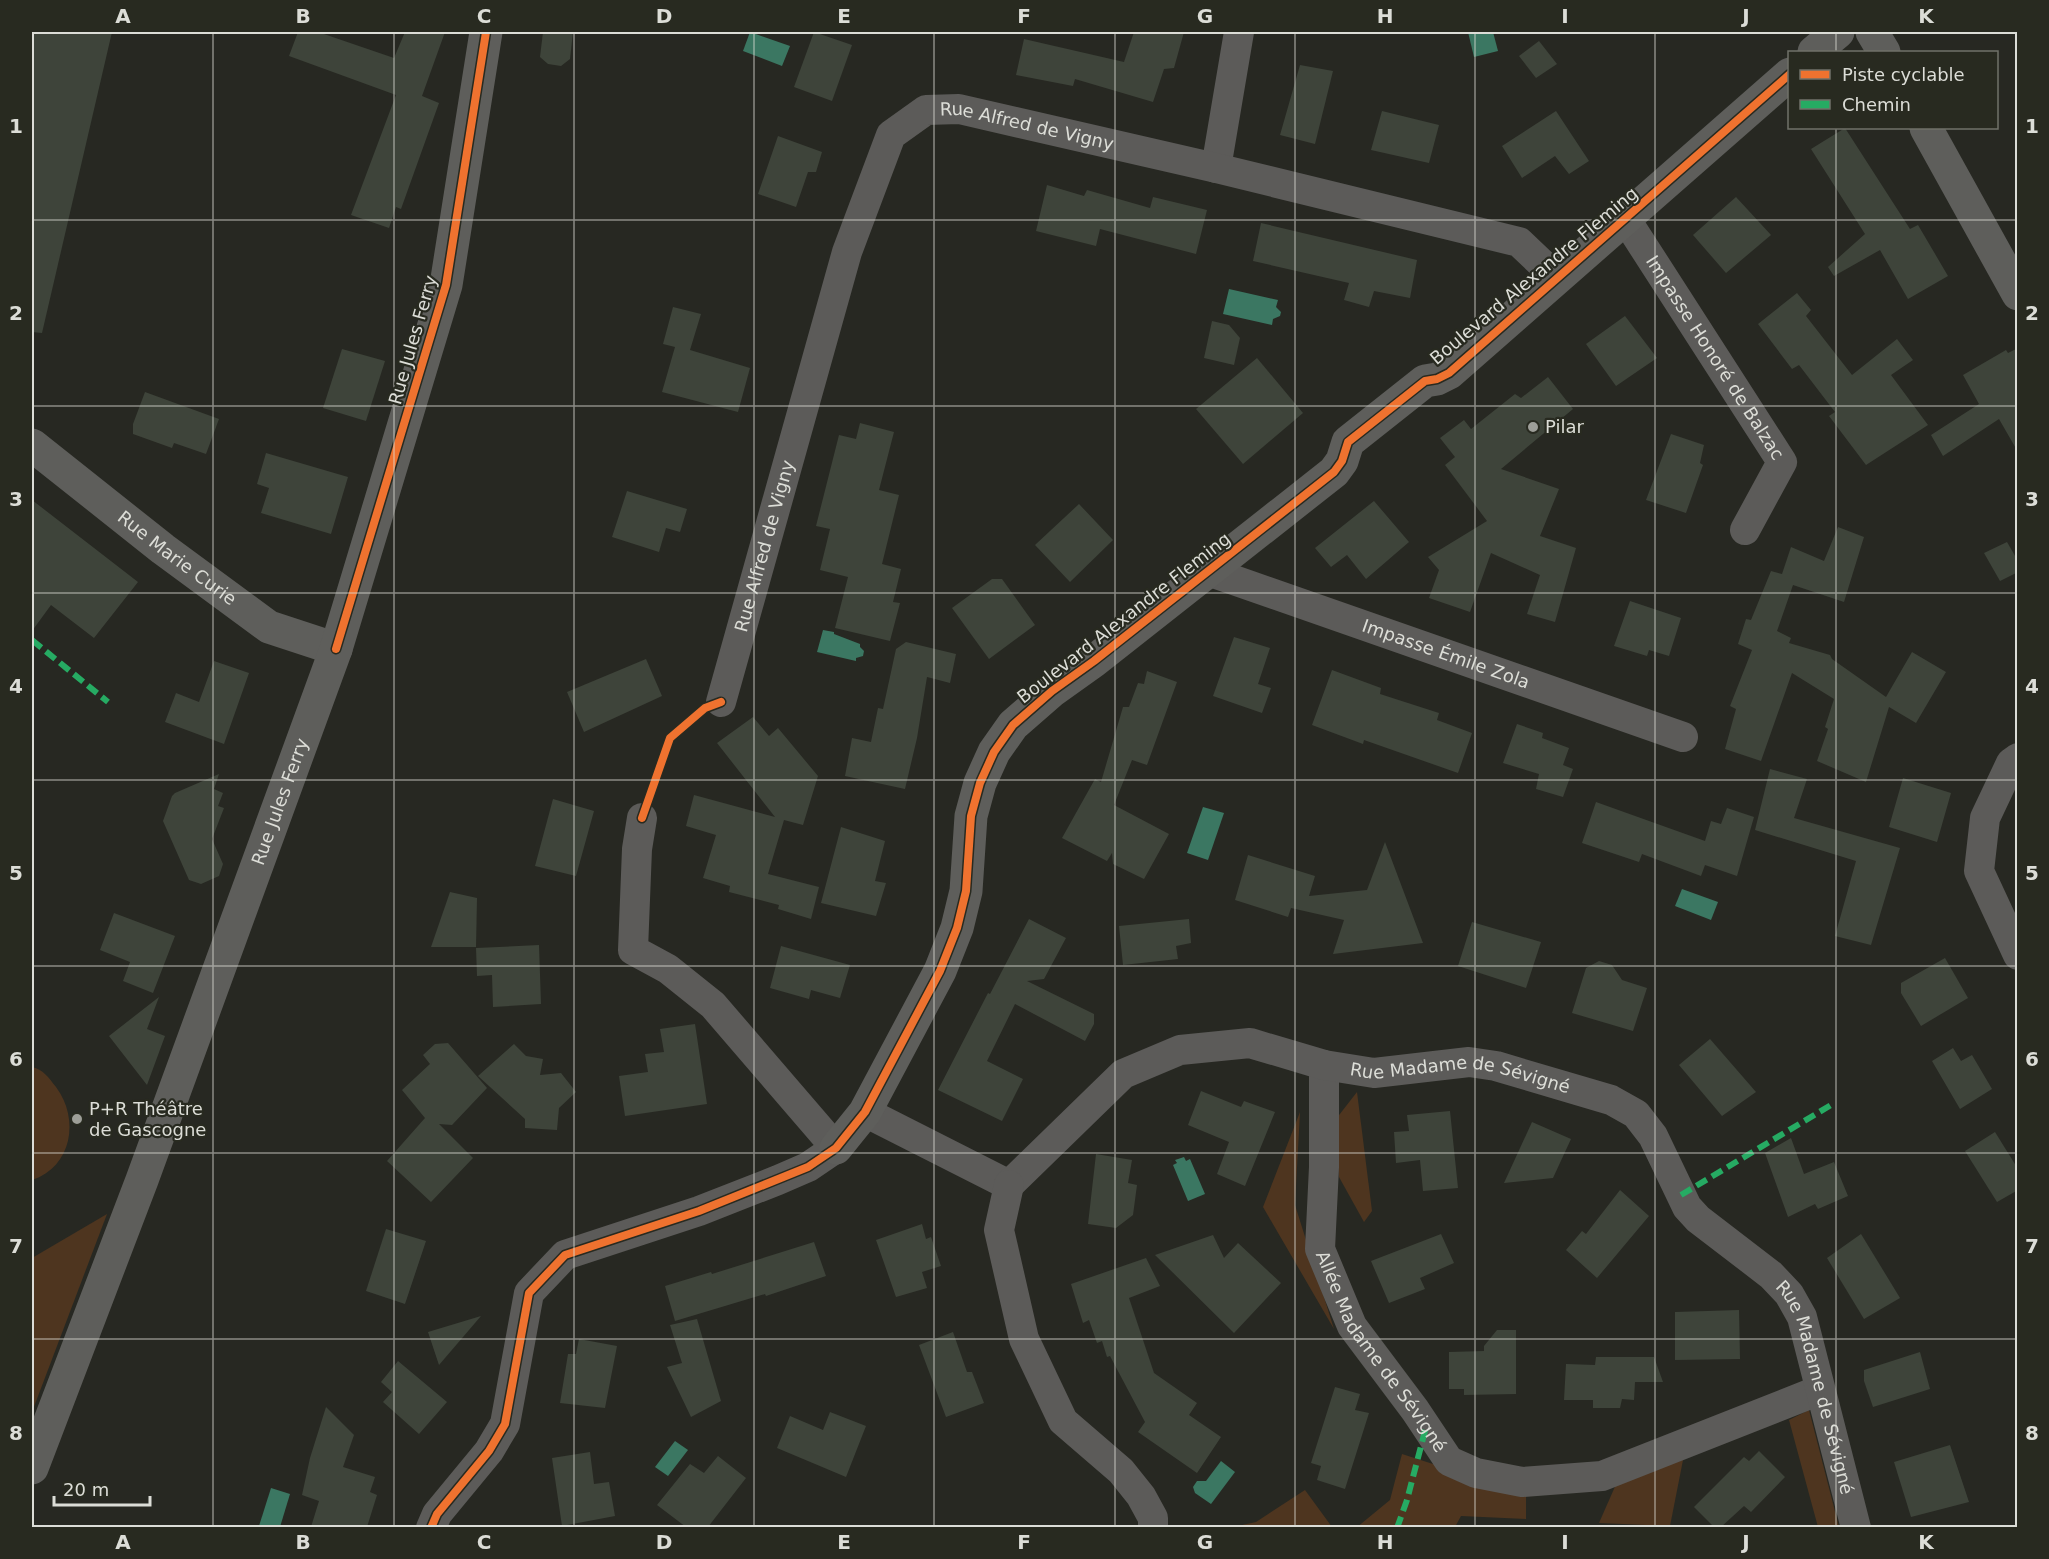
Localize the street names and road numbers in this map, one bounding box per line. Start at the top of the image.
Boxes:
street label: Rue Alfred de Vigny [940,98,1116,154]
street label: Boulevard Alexandre Fleming [1425,182,1642,369]
street label: Impasse Honoré de Balzac [1642,251,1789,463]
street label: Rue Jules Ferry [384,273,441,407]
street label: Rue Alfred de Vigny [730,457,798,634]
street label: Rue Marie Curie [114,506,241,609]
street label: Boulevard Alexandre Fleming [1013,528,1235,707]
street label: Impasse Émile Zola [1359,615,1533,693]
street label: Rue Jules Ferry [247,735,313,868]
street label: Rue Madame de Sévigné [1349,1051,1573,1097]
street label: Allée Madame de Sévigné [1312,1247,1451,1456]
street label: Rue Madame de Sévigné [1772,1276,1858,1497]

